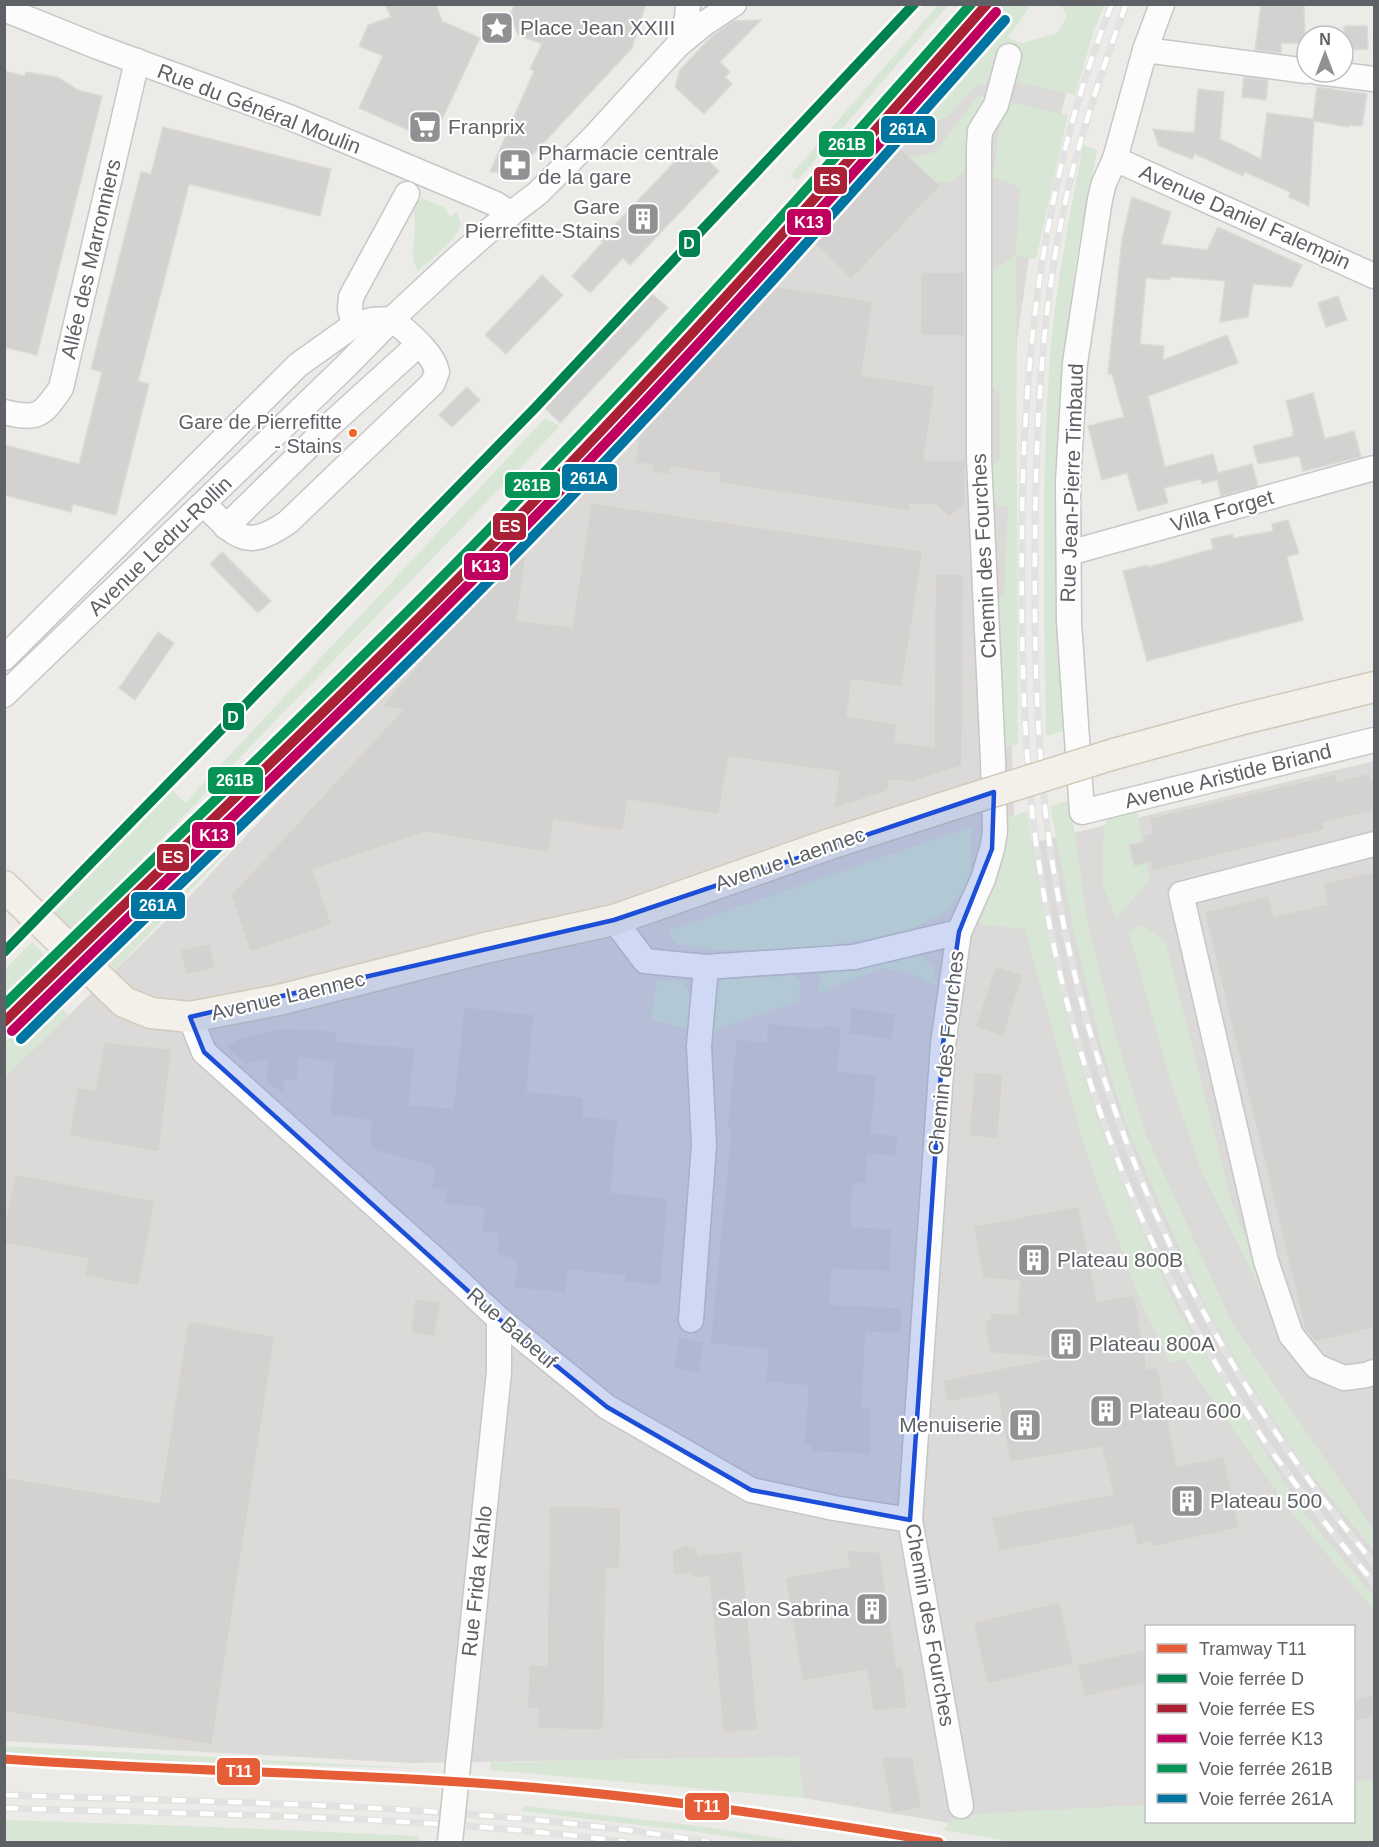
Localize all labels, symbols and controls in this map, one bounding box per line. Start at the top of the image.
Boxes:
place icon: Place Jean XXIII [479,10,515,46]
place label: Place Jean XXIII [520,16,675,39]
north arrow [1295,24,1355,84]
text: N [1319,31,1331,48]
street label: Rue du Général Moulin [154,59,364,158]
supermarket icon: Franprix [407,109,443,145]
place label: Franprix [448,115,526,138]
line badge: 261A [880,115,936,144]
text: 261A [889,121,928,138]
line badge: 261B [818,130,875,158]
text: 261B [828,136,866,153]
place label: Pharmacie centrale de la gare [538,141,719,188]
pharmacy icon: Pharmacie centrale de la gare [497,147,533,183]
street label: Allée des Marronniers [56,157,125,361]
street label: Avenue Daniel Falempin [1136,160,1354,274]
line badge: ES [813,166,848,195]
text: ES [819,172,841,189]
place label: Gare Pierrefitte-Stains [465,195,620,242]
building icon: Gare Pierrefitte-Stains [625,201,661,237]
line badge: K13 [786,208,832,236]
text: K13 [794,214,824,231]
line badge: D [678,229,701,258]
text: D [683,235,695,252]
street label: Rue Jean-Pierre Timbaud [1056,363,1087,603]
place label: Gare de Pierrefitte - Stains [179,411,342,457]
marker: Gare de Pierrefitte - Stains [347,427,359,439]
street label: Chemin des Fourches [967,453,1000,659]
line badge: 261A [561,463,618,492]
text: 261A [570,470,609,487]
street label: Avenue Ledru-Rollin [83,471,236,620]
line badge: 261B [504,471,561,499]
text: 261B [513,477,551,494]
street label: Villa Forget [1168,485,1276,536]
line badge: ES [492,512,527,541]
text: ES [499,518,521,535]
line badge: K13 [463,552,509,581]
text: K13 [471,558,501,575]
line badge: D [222,702,245,731]
text: D [227,709,239,726]
street label: Avenue Aristide Briand [1122,739,1334,812]
line badge: 261B [207,766,264,795]
text: 261B [216,772,254,789]
line badge: K13 [191,821,236,849]
street label: Avenue Laennec [712,822,868,895]
text: K13 [199,827,229,844]
line badge: ES [156,843,190,872]
text: ES [162,849,184,866]
line badge: 261A [130,891,186,920]
text: 261A [139,897,178,914]
street label: Chemin des Fourches [923,950,968,1156]
street label: Avenue Laennec [209,967,367,1024]
building icon: Plateau 800B [1016,1242,1052,1278]
place label: Plateau 800B [1057,1248,1183,1271]
street label: Rue Babeuf [463,1283,562,1373]
building icon: Plateau 800A [1048,1326,1084,1362]
place label: Plateau 800A [1089,1332,1215,1355]
building icon: Plateau 600 [1088,1393,1124,1429]
place label: Plateau 600 [1129,1399,1241,1422]
building icon: Menuiserie [1007,1407,1043,1443]
place label: Menuiserie [899,1413,1002,1436]
building icon: Plateau 500 [1169,1483,1205,1519]
place label: Plateau 500 [1210,1489,1322,1512]
street label: Rue Frida Kahlo [457,1504,496,1658]
street label: Chemin des Fourches [901,1522,960,1728]
building icon: Salon Sabrina [854,1591,890,1627]
place label: Salon Sabrina [717,1597,849,1620]
legend [1145,1625,1355,1823]
text: Tramway T11 [1199,1639,1307,1659]
text: Voie ferrée D [1199,1669,1304,1689]
text: Voie ferrée ES [1199,1699,1315,1719]
text: Voie ferrée K13 [1199,1729,1323,1749]
line badge: T11 [216,1757,261,1786]
text: Voie ferrée 261B [1199,1759,1333,1779]
text: T11 [226,1763,252,1780]
text: Voie ferrée 261A [1199,1789,1333,1809]
line badge: T11 [684,1792,730,1821]
text: T11 [694,1798,720,1815]

